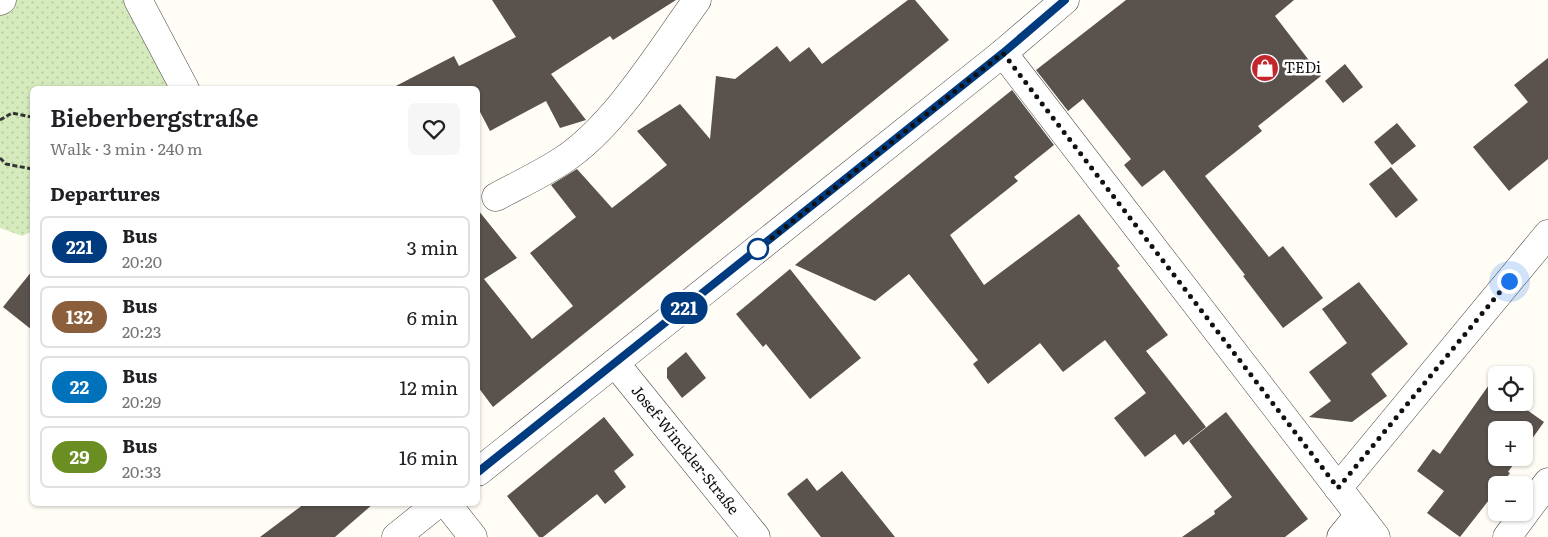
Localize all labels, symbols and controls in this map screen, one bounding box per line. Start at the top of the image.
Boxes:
shop icon: TEDi [1250,53,1280,83]
place label: TEDi [1284,55,1321,78]
text: Bieberbergstraße [50,99,259,134]
button: heart [408,103,460,155]
text: Walk · 3 min · 240 m [50,136,203,160]
text: Departures [50,179,160,207]
text: Bus [122,221,157,249]
text: 221 [66,233,93,260]
text: 3 min [407,233,458,261]
unlabelled marker [747,238,769,260]
text: 20:20 [122,249,162,273]
your location [1497,269,1522,294]
text: Bus [122,291,157,319]
line badge: 221 [655,292,713,324]
text: 221 [671,294,697,321]
text: 132 [66,303,93,330]
text: 6 min [407,303,458,331]
text: 20:23 [122,319,161,343]
text: Bus [122,361,157,389]
map controls [1488,366,1533,521]
button: locate [1488,366,1533,411]
text: 22 [70,373,89,400]
text: 12 min [399,373,458,401]
street label: Josef-Winckler-Straße [627,379,746,519]
text: 20:29 [122,389,161,413]
button: + [1488,421,1533,466]
text: Bus [122,431,157,459]
text: 29 [69,443,90,470]
text: 16 min [399,443,458,471]
text: 20:33 [122,459,161,483]
button: − [1488,476,1533,521]

